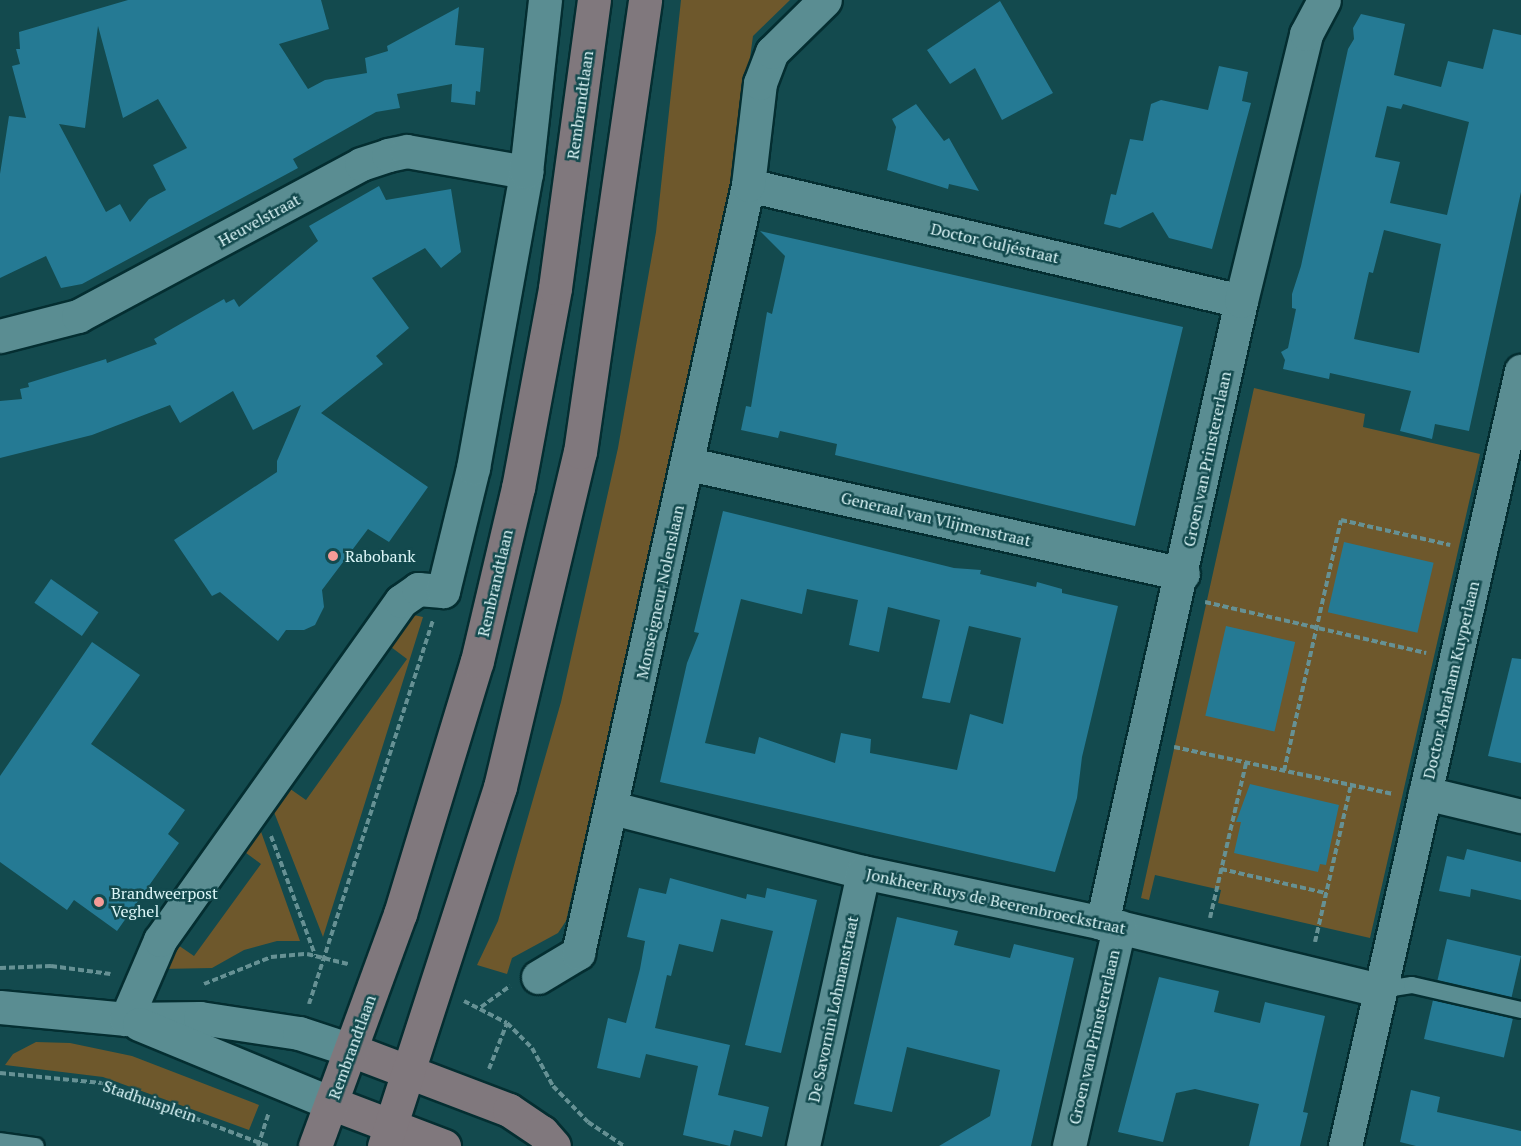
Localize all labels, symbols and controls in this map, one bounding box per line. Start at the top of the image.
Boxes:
street label: Rembrandtlaan [563,49,597,161]
street label: Heuvelstraat [215,190,303,250]
street label: Doctor Guljéstraat [929,219,1061,267]
street label: Groen van Prinstererlaan [1179,370,1235,548]
street label: Generaal van Vlijmenstraat [839,488,1033,550]
street label: Monseigneur Nolenslaan [632,503,688,681]
street label: Rembrandtlaan [473,527,517,639]
place label: Rabobank [345,546,415,566]
marker: Rabobank [326,549,340,563]
street label: Doctor Abraham Kuyperlaan [1419,579,1483,781]
street label: Jonkheer Ruys de Beerenbroeckstraat [864,864,1128,938]
place label: Brandweerpost Veghel [111,883,218,921]
marker: Brandweerpost Veghel [92,895,106,909]
street label: De Savornin Lohmanstraat [804,914,862,1104]
street label: Groen van Prinstererlaan [1065,948,1123,1126]
street label: Rembrandtlaan [324,992,380,1102]
street label: Stadhuisplein [101,1076,199,1126]

